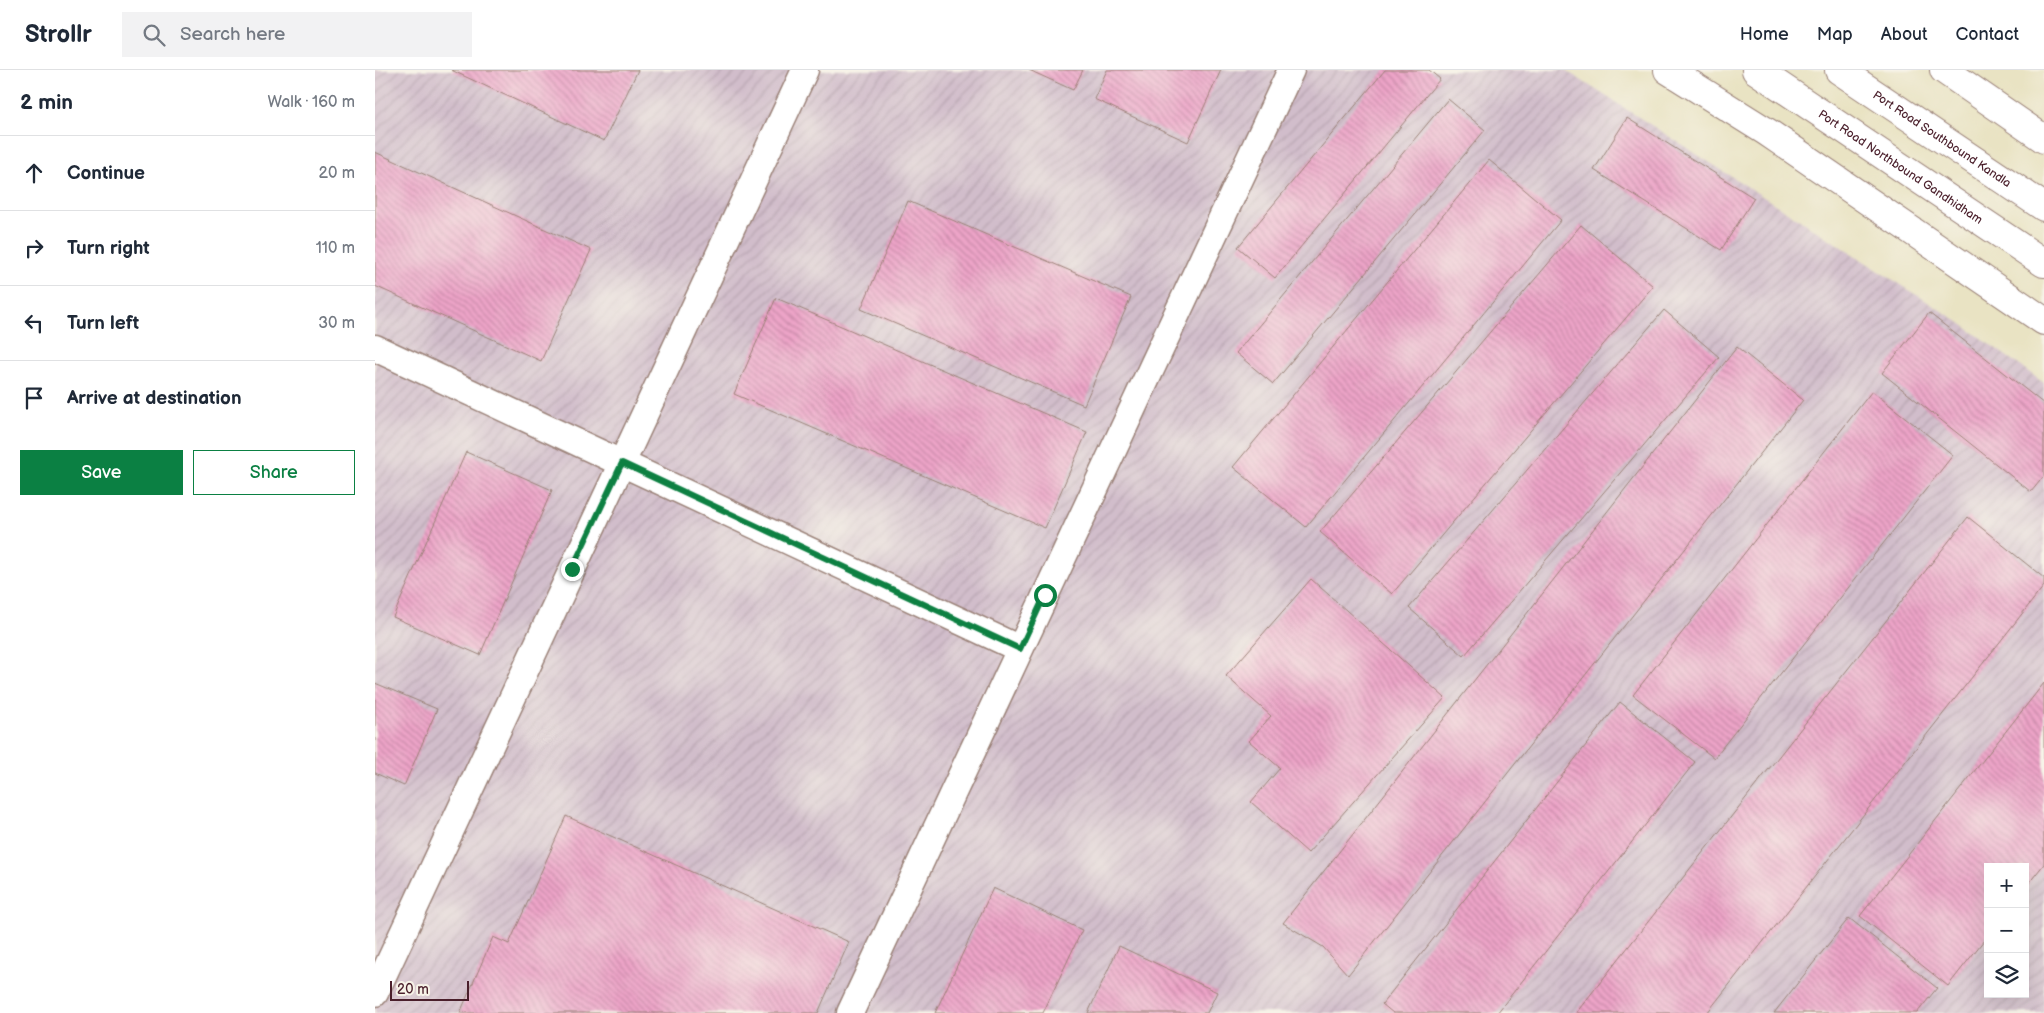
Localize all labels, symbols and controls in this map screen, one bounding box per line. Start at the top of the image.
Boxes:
search box [122,12,472,57]
text: Strollr [25,20,92,49]
icon: search [140,21,168,49]
text: Search here [180,23,285,46]
text: Home [1740,24,1789,45]
text: Map [1817,24,1853,45]
text: About [1881,24,1928,45]
text: Contact [1956,24,2019,45]
street label: Port Road Southbound Kandla [1870,87,2014,191]
text: 2 min [20,90,73,115]
text: Walk · 160 m [267,93,355,112]
street label: Port Road Northbound Gandhidham [1816,106,1986,227]
icon: ahead [20,159,48,187]
text: Continue [67,162,145,185]
text: 20 m [319,164,355,183]
icon: right [20,234,48,262]
text: Turn right [67,237,150,260]
text: 110 m [316,239,355,258]
icon: left [20,309,48,337]
text: Turn left [67,312,139,335]
text: 30 m [318,314,355,333]
icon: arrive [20,384,48,412]
text: Arrive at destination [67,387,242,410]
button: Save [20,450,183,495]
button: Share [193,450,355,495]
route end [561,558,584,581]
route start [1034,584,1057,607]
map controls [1984,863,2029,998]
button: + [1984,863,2029,908]
button: − [1984,908,2029,953]
button: layers [1984,953,2029,998]
scale bar [390,978,469,1001]
text: 20 m [397,981,429,998]

